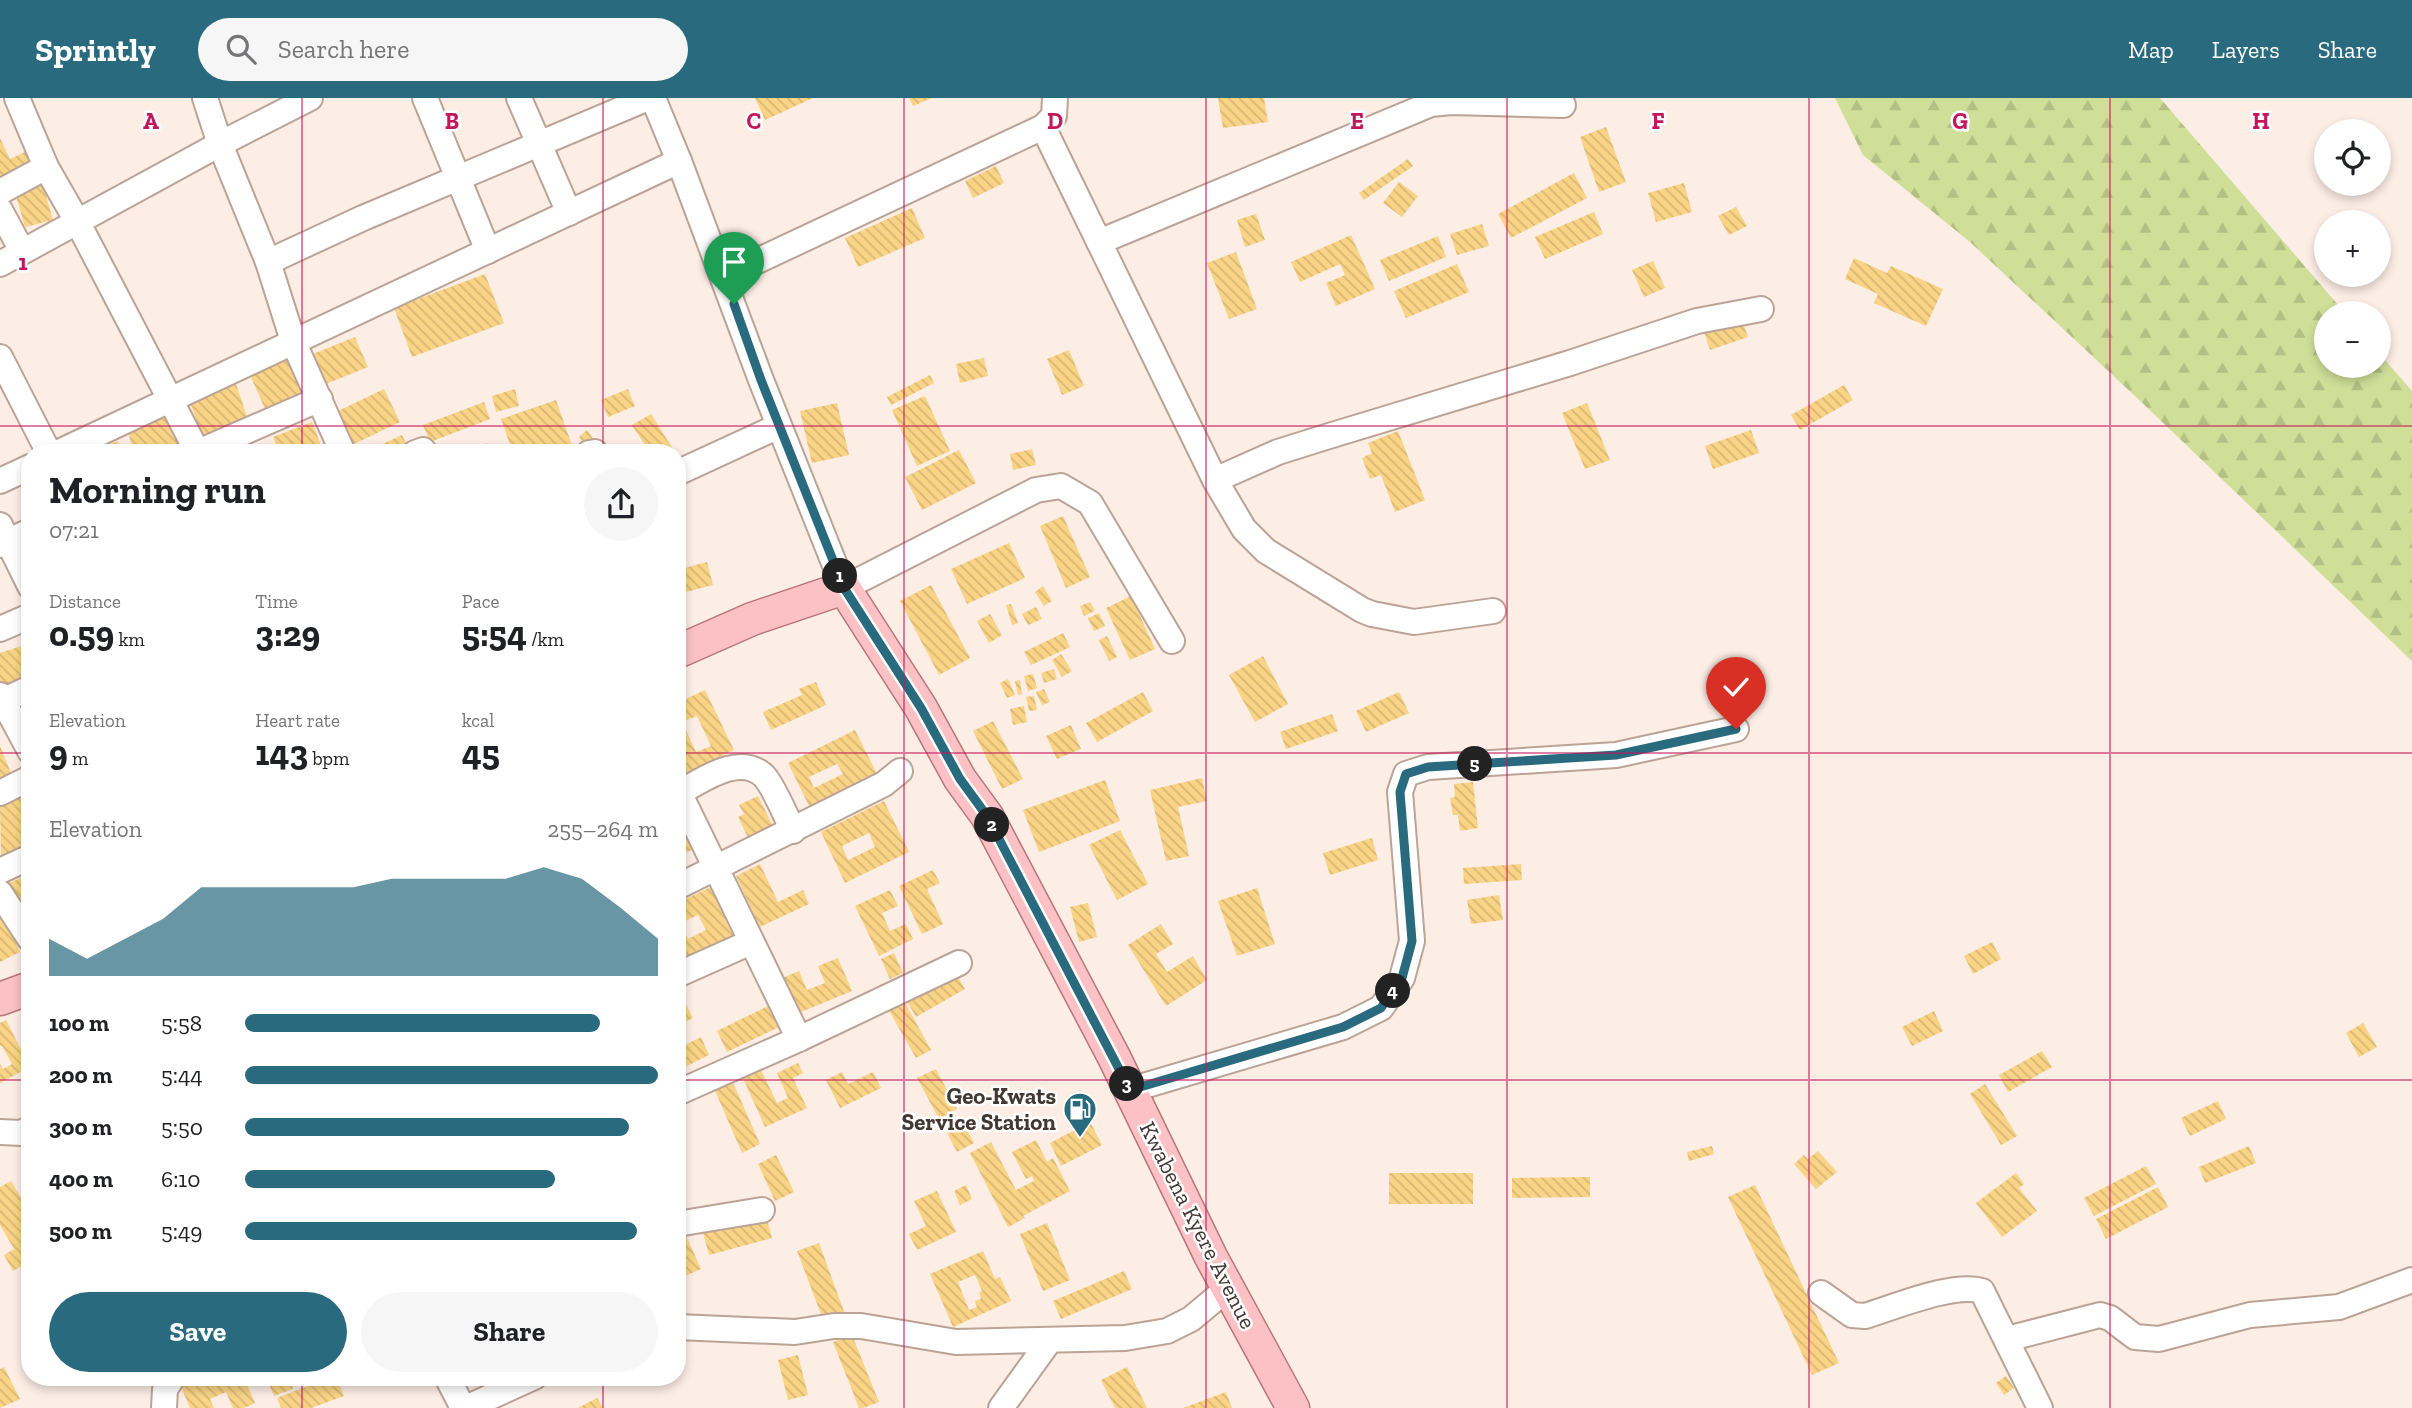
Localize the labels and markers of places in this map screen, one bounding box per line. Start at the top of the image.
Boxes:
pin [704,232,764,304]
pin: 1 [822,559,858,594]
pin [1706,657,1766,729]
pin: 5 [1458,746,1492,782]
pin: 2 [974,808,1010,842]
pin: 4 [1376,974,1410,1008]
pin: 3 [1110,1066,1144,1102]
place label: Geo-Kwats Service Station [901,1082,1056,1136]
fuel station icon: Geo-Kwats Service Station [1061,1090,1099,1139]

